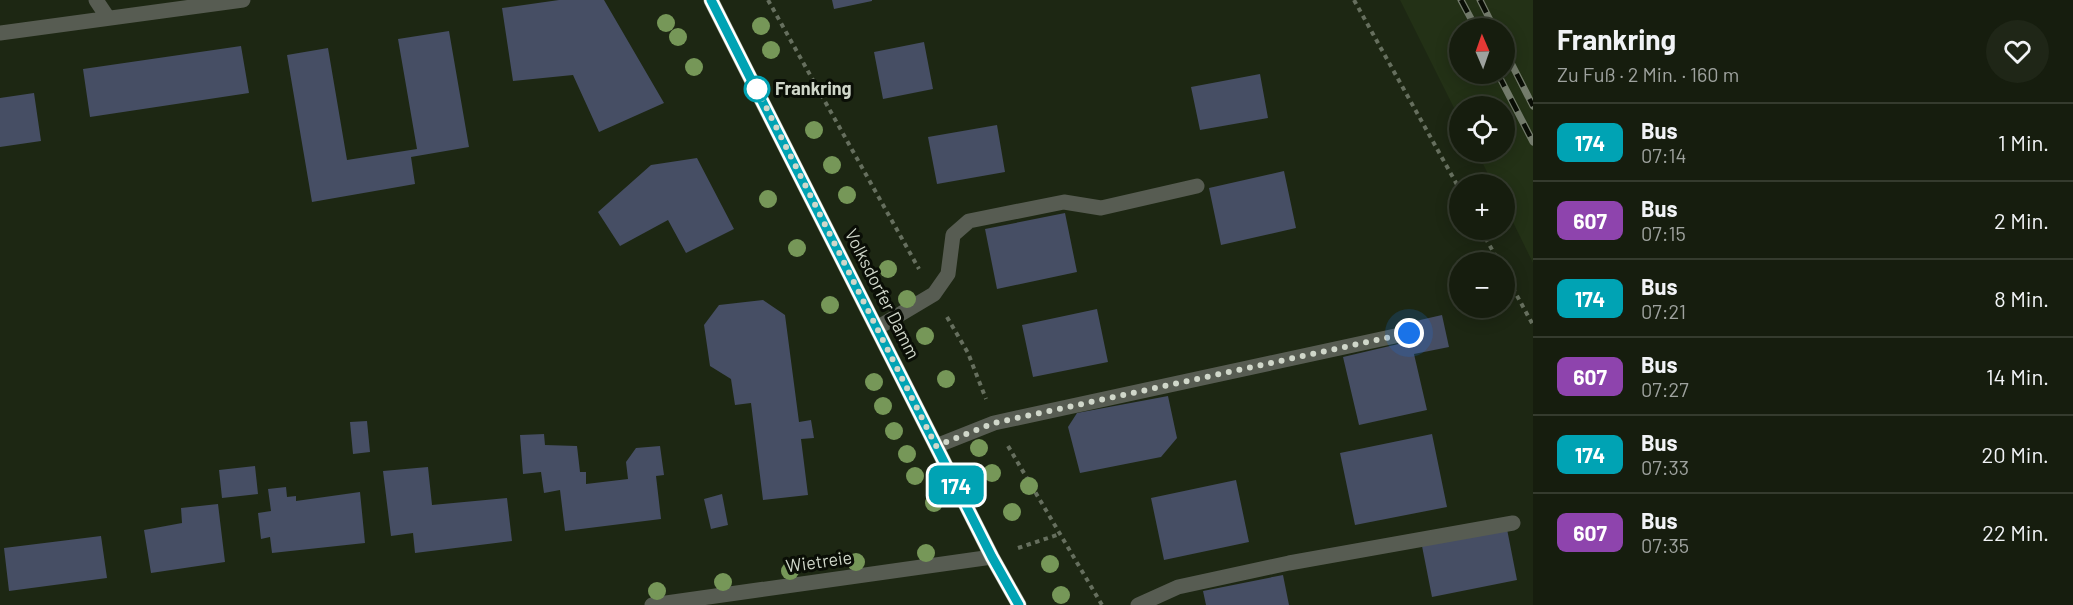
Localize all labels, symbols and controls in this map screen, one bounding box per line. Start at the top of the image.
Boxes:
north arrow [1449,18,1515,84]
map controls [1449,18,1515,318]
button: heart [1986,20,2049,83]
text: Frankring [1557,22,1676,56]
text: Zu Fuß · 2 Min. · 160 m [1557,62,1739,86]
marker: Frankring [744,76,770,102]
place label: Frankring [775,77,852,99]
button: locate [1449,96,1515,162]
text: Bus [1641,117,1678,143]
text: 1 Min. [1998,129,2049,155]
text: 174 [1575,130,1605,155]
text: 07:14 [1641,143,1687,167]
button: + [1449,174,1515,240]
text: Bus [1641,195,1678,221]
text: 2 Min. [1994,207,2049,233]
text: 607 [1573,208,1607,233]
text: 07:15 [1641,221,1686,245]
street label: Volksdorfer Damm [841,225,925,362]
button: − [1449,252,1515,318]
text: Bus [1641,273,1678,299]
text: 8 Min. [1994,285,2049,311]
text: 174 [1575,286,1605,311]
text: 07:21 [1641,299,1686,323]
your location [1394,318,1424,348]
text: Bus [1641,351,1678,377]
text: 14 Min. [1986,363,2049,389]
text: 607 [1573,364,1607,389]
text: 07:27 [1641,377,1689,401]
text: Bus [1641,429,1678,455]
text: 20 Min. [1982,441,2049,467]
text: 174 [1575,442,1605,467]
text: 07:33 [1641,455,1689,479]
line badge: 174 [922,466,990,504]
text: 174 [941,473,971,498]
text: Bus [1641,507,1678,533]
text: 22 Min. [1982,519,2049,545]
text: 607 [1573,520,1607,545]
text: 07:35 [1641,533,1689,557]
street label: Wietreie [784,545,853,577]

